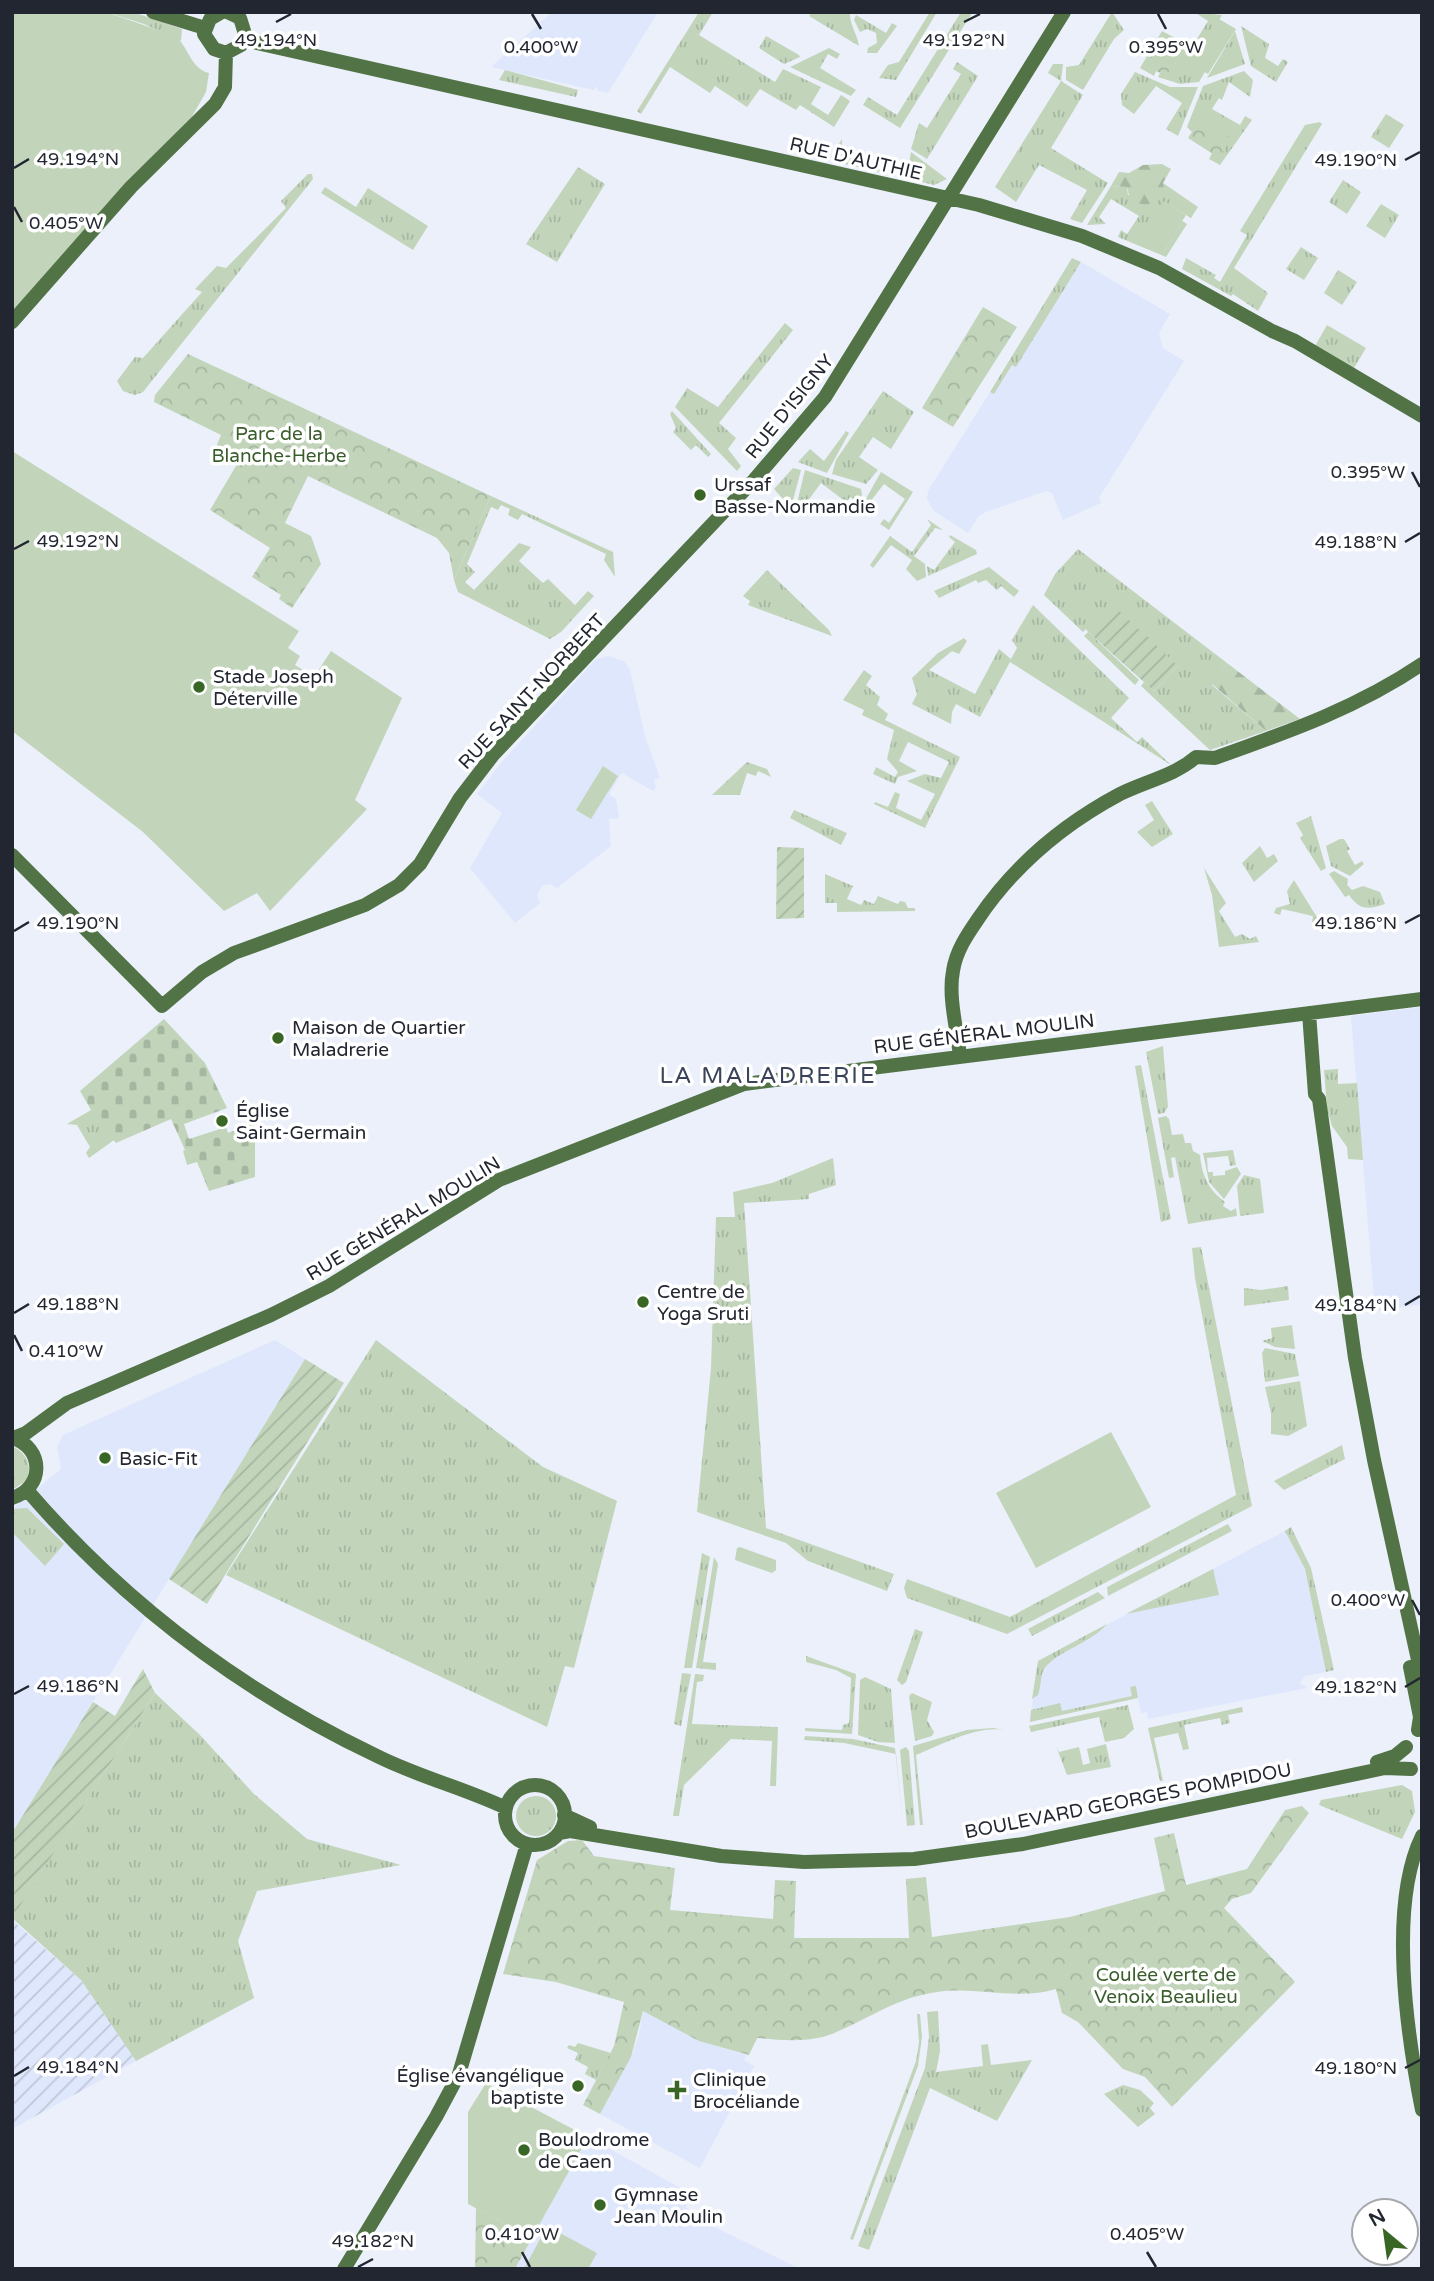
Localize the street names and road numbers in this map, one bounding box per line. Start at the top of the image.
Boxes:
street label: RUE D'AUTHIE [787,133,924,185]
street label: RUE D'ISIGNY [741,350,839,463]
street label: RUE SAINT-NORBERT [454,609,610,774]
street label: RUE GÉNÉRAL MOULIN [872,1010,1096,1058]
street label: RUE GÉNÉRAL MOULIN [303,1152,504,1286]
street label: BOULEVARD GEORGES POMPIDOU [963,1758,1294,1844]

